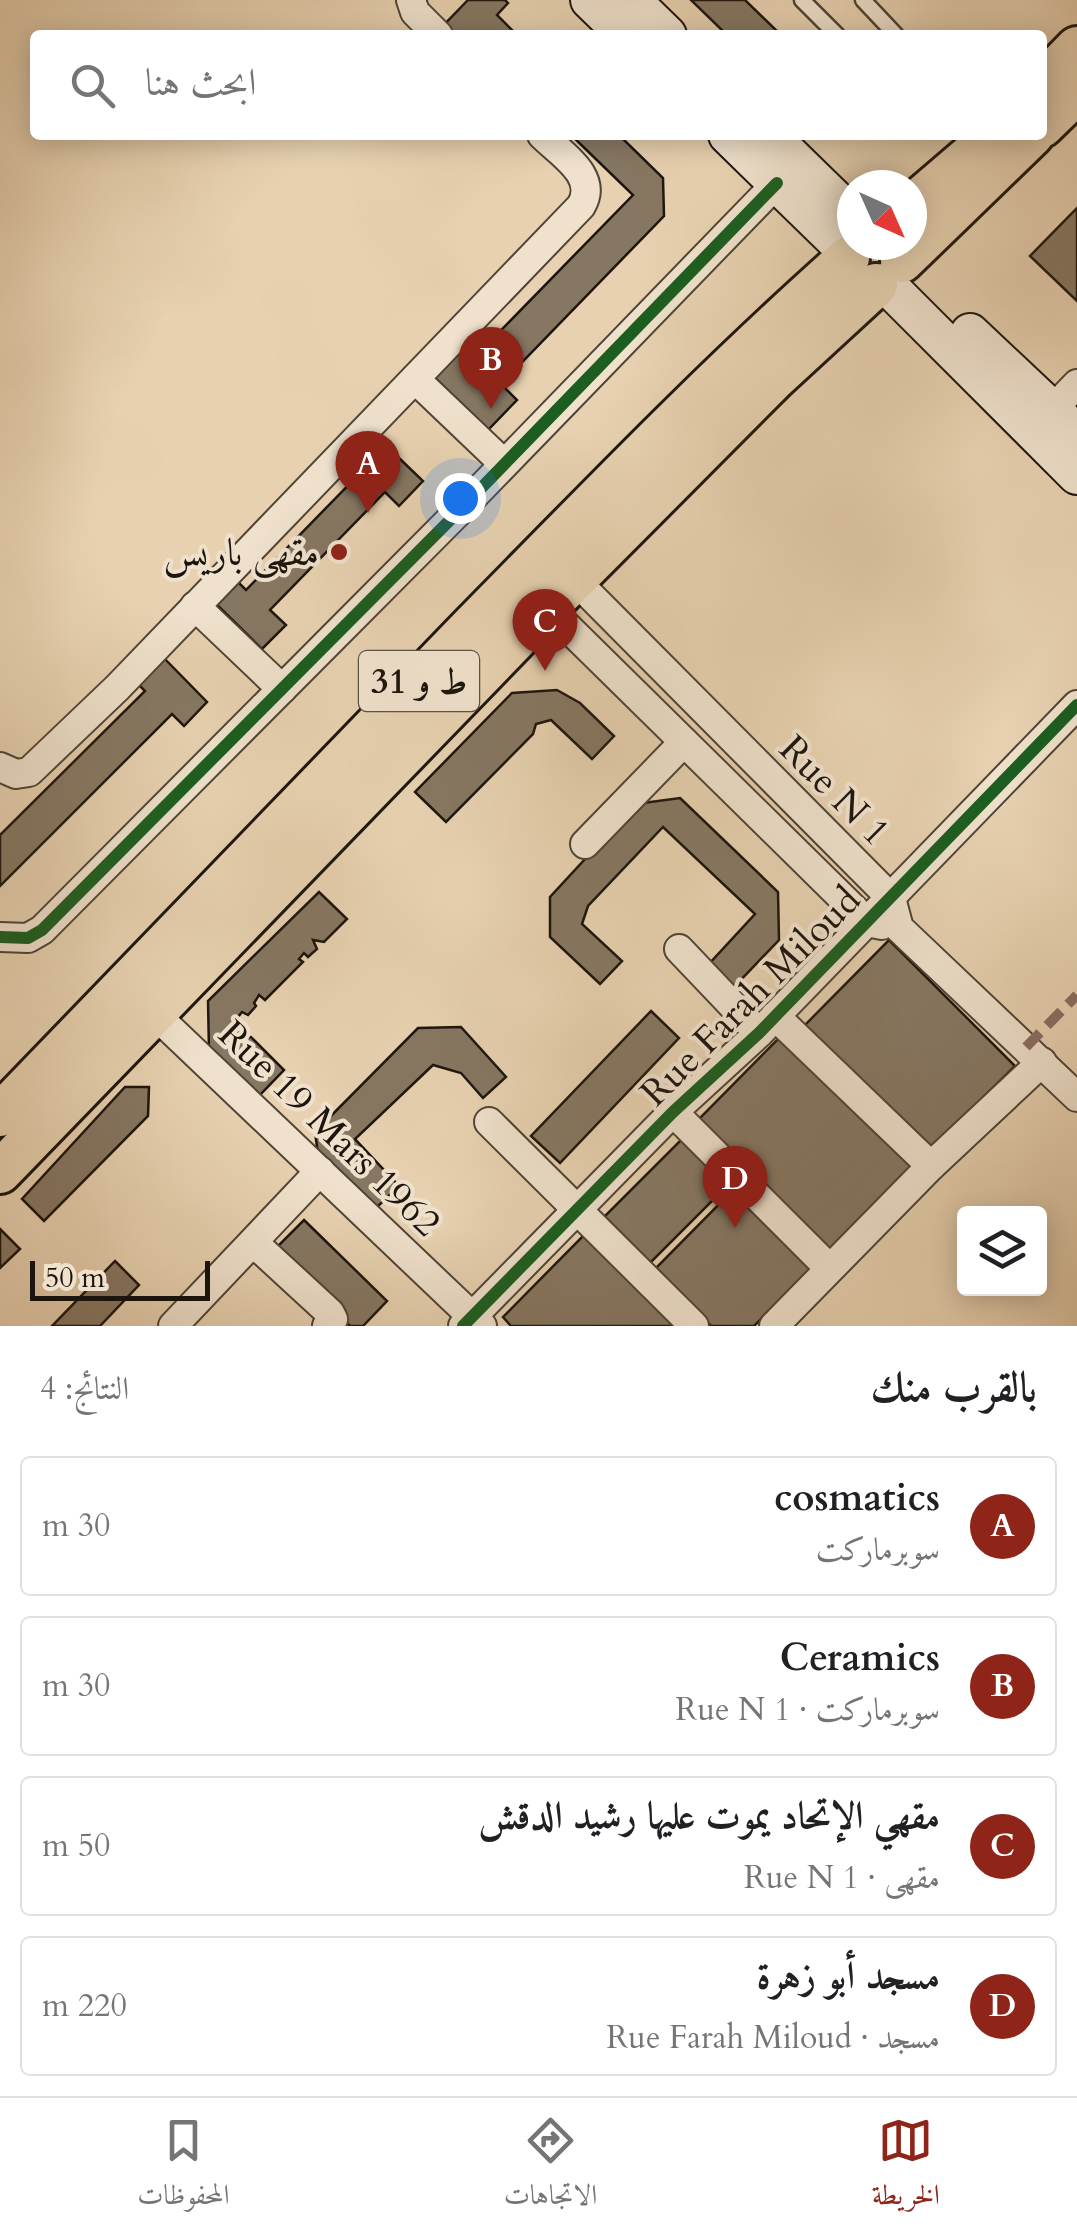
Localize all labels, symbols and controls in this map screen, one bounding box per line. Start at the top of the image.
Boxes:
search box [30,30,1047,140]
text: ابحث هنا [145,57,257,109]
icon: search [65,58,120,113]
north arrow [837,170,927,260]
pin: B [458,326,524,409]
pin: A [336,430,400,513]
your location [435,473,486,524]
place label: مقهى باريس [164,527,319,579]
marker: مقهى باريس [328,541,350,563]
pin: C [512,588,578,671]
road number: ط و 31 [359,651,479,711]
street label: Rue N 1 [768,724,901,857]
street label: Rue Farah Miloud [629,875,872,1118]
street label: Rue 19 Mars 1962 [207,1009,452,1248]
pin: D [702,1146,768,1228]
map controls [957,1206,1047,1296]
button: layers [957,1206,1047,1296]
scale bar [30,1256,210,1300]
text: 50 m [45,1259,105,1297]
text: بالقرب منك [870,1359,1037,1416]
text: النتائج: 4 [40,1367,129,1411]
text: cosmatics [774,1472,940,1524]
text: 30 m [42,1504,110,1548]
text: A [990,1504,1015,1548]
text: سوبرماركت [816,1528,940,1572]
text: Ceramics [780,1632,940,1684]
text: 30 m [42,1664,110,1708]
text: B [991,1664,1014,1708]
text: سوبرماركت · Rue N 1 [675,1688,940,1732]
text: مقهي الإتحاد يموت عليها رشيد الدقش [478,1790,940,1842]
text: 50 m [42,1824,110,1868]
text: C [990,1824,1015,1868]
text: مقهى · Rue N 1 [744,1856,940,1900]
text: مسجد أبو زهرة [756,1950,940,2002]
text: 220 m [42,1984,127,2028]
text: D [989,1984,1016,2028]
text: مسجد · Rue Farah Miloud [606,2016,940,2060]
tab: المحفوظات [137,2113,229,2222]
tab: الاتجاهات [504,2113,597,2222]
tab: الخريطة [872,2113,940,2222]

